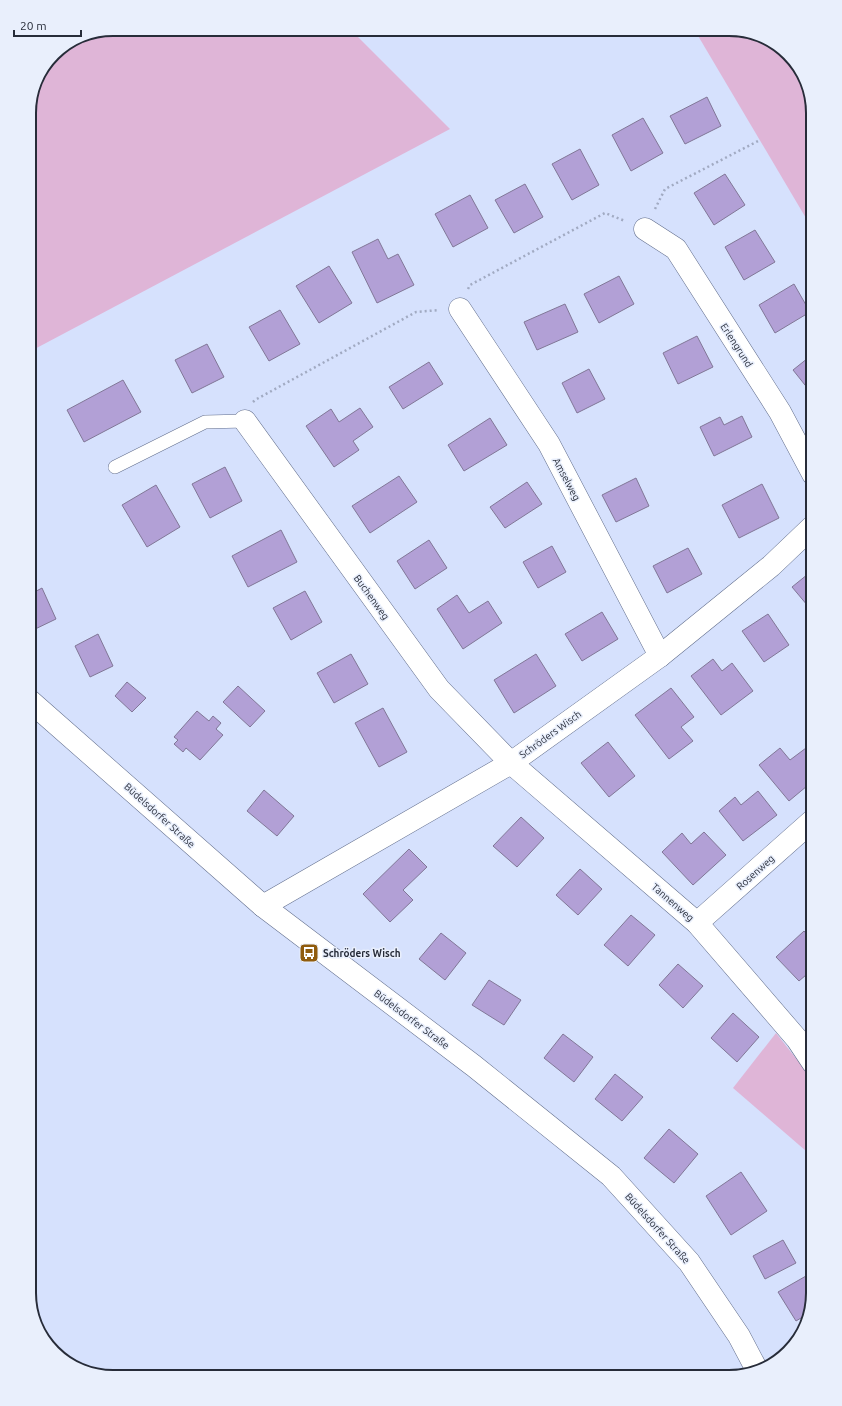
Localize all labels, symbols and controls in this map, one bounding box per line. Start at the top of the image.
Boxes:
scale bar [14,12,81,38]
text: 20 m [20,19,47,32]
street label: Erlengrund [718,321,755,369]
street label: Amselweg [551,456,582,502]
street label: Buchenweg [352,573,392,622]
street label: Schröders Wisch [517,708,583,760]
street label: Büdelsdorfer Straße [122,781,197,850]
street label: Rosenweg [734,853,776,892]
street label: Tannenweg [649,881,696,924]
bus stop icon: Schröders Wisch [298,942,320,964]
place label: Schröders Wisch [323,948,401,959]
street label: Büdelsdorfer Straße [372,988,451,1051]
street label: Büdelsdorfer Straße [623,1191,692,1266]

